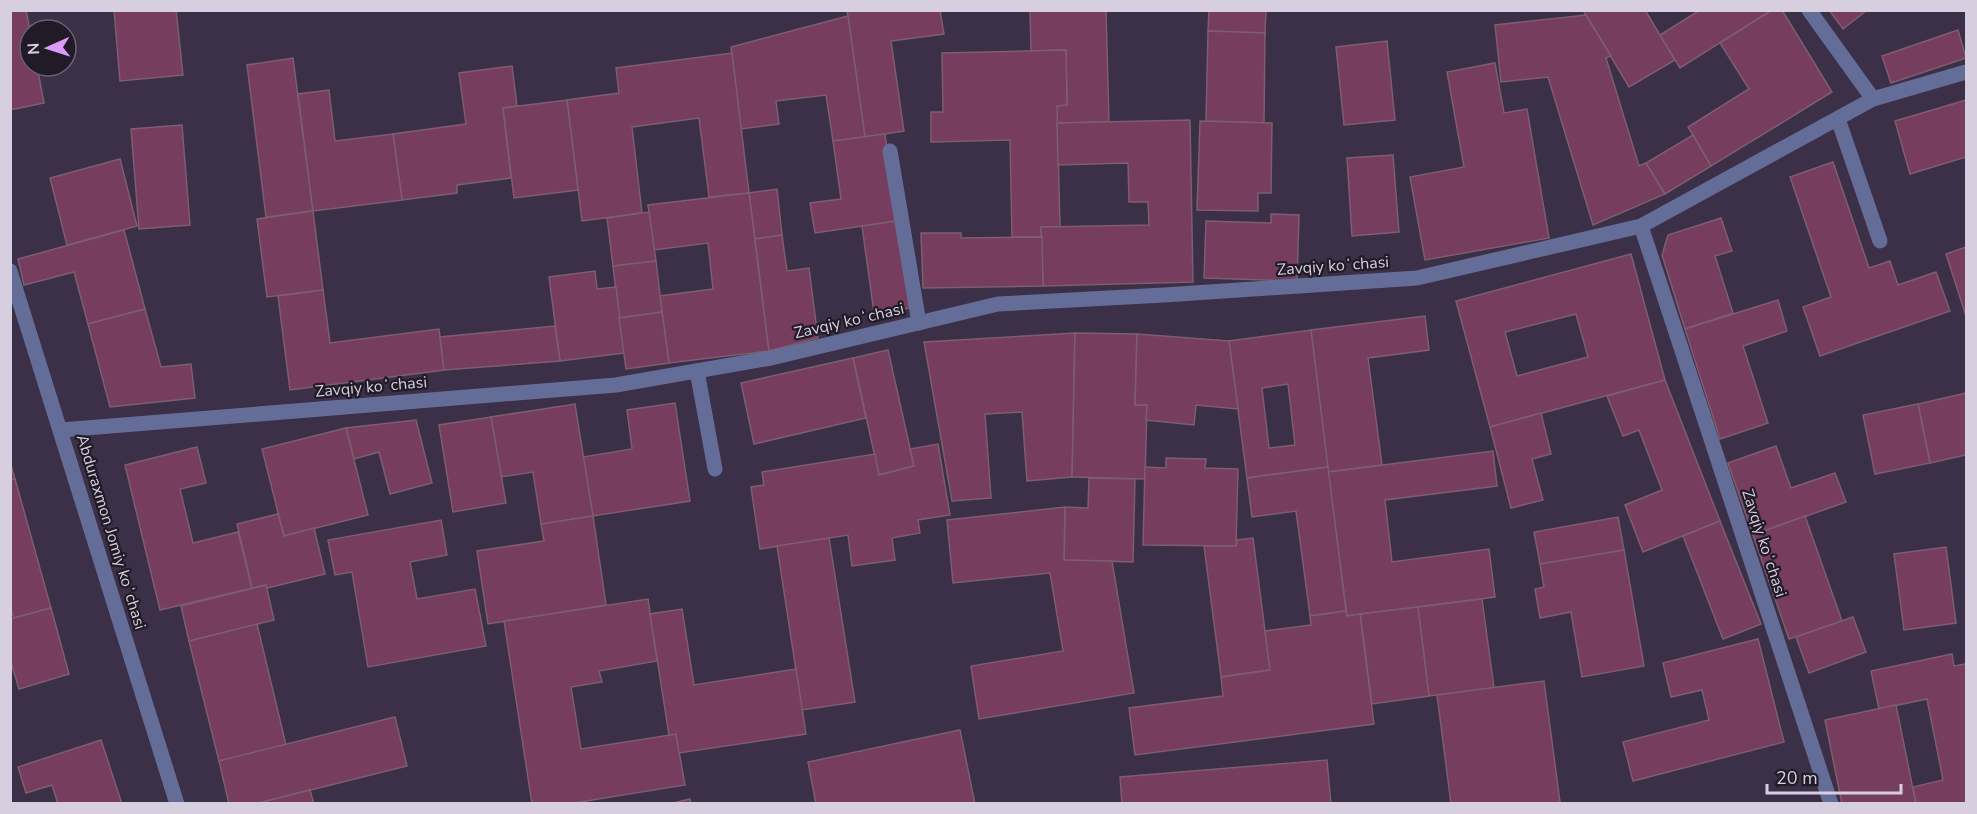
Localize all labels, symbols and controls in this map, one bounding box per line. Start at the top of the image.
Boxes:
north arrow [18,18,78,78]
text: N [23,42,45,55]
street label: Zavqiy koʻchasi [1276,251,1390,281]
street label: Zavqiy koʻchasi [792,298,906,344]
street label: Zavqiy koʻchasi [314,371,428,403]
street label: Abduraxmon Jomiy koʻchasi [71,432,151,632]
street label: Zavqiy koʻchasi [1736,486,1792,600]
scale bar [1767,757,1900,795]
text: 20 m [1776,766,1818,790]

